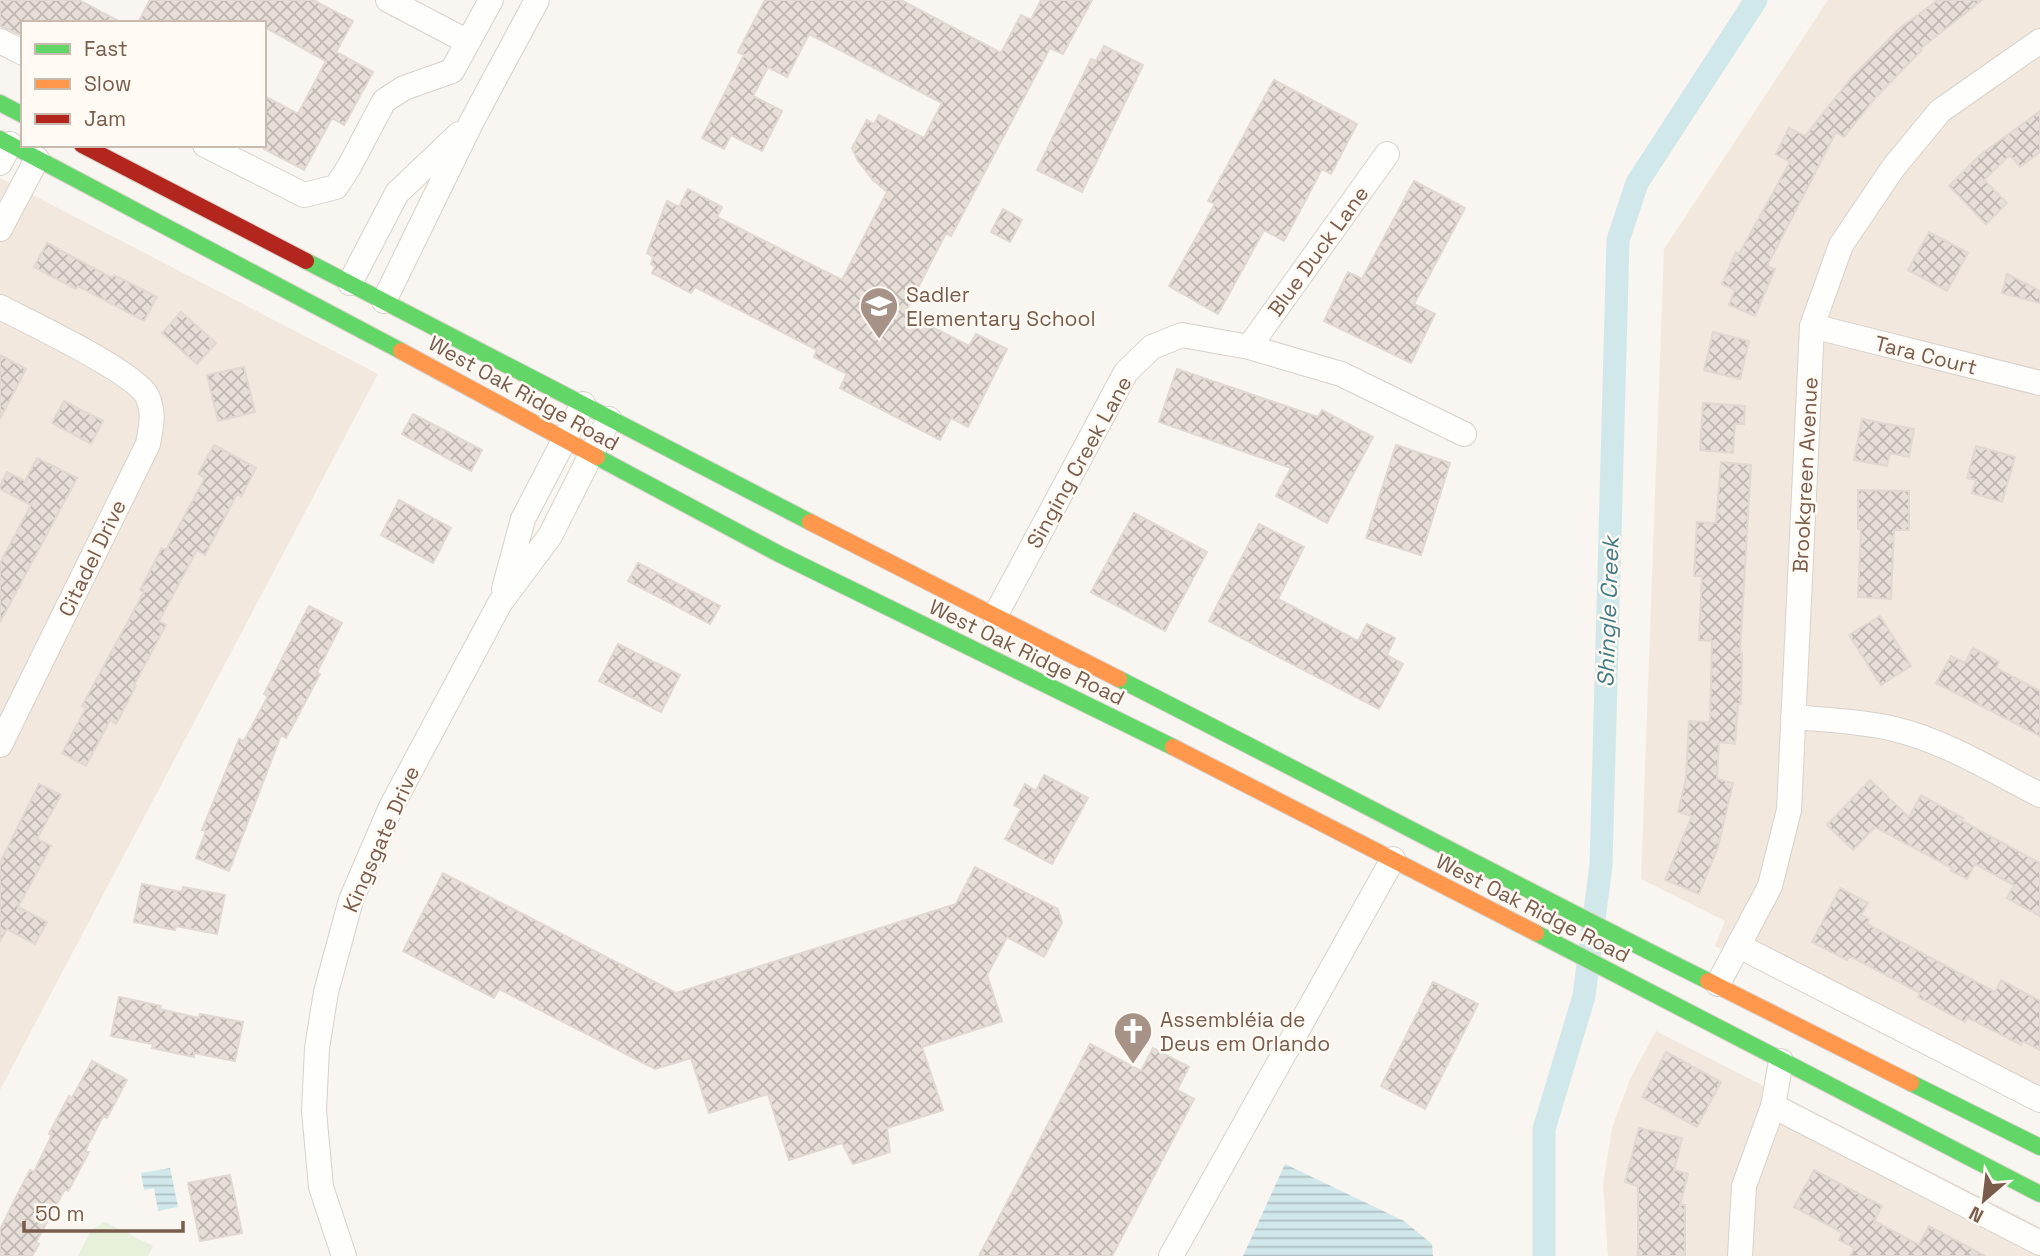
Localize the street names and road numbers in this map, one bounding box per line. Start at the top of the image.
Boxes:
street label: Blue Duck Lane [1262,181,1374,321]
street label: West Oak Ridge Road [424,329,624,457]
street label: Tara Court [1872,329,1980,381]
street label: Singing Creek Lane [1020,371,1138,553]
street label: Brookgreen Avenue [1786,376,1824,574]
street label: Citadel Drive [52,495,132,621]
street label: West Oak Ridge Road [925,593,1129,711]
street label: Kingsgate Drive [337,761,425,917]
street label: West Oak Ridge Road [1432,847,1634,969]

